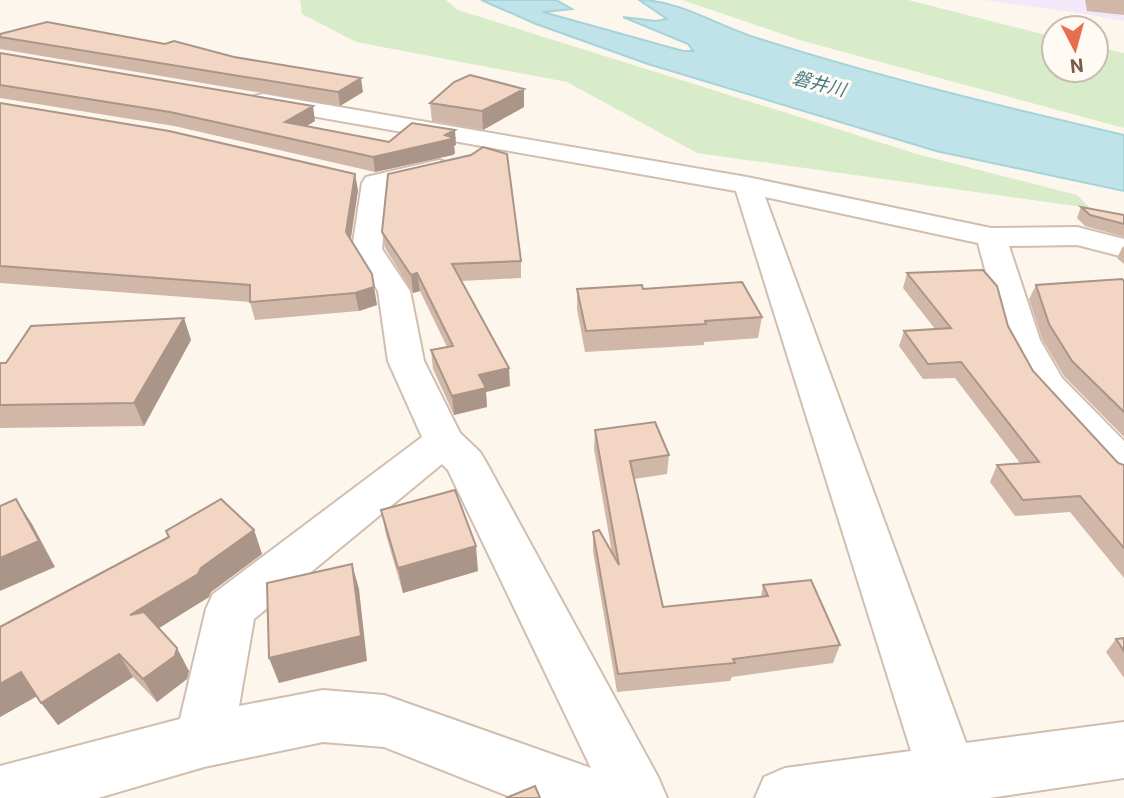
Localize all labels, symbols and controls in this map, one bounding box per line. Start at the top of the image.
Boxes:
north arrow [1040,14,1110,84]
text: N [1069,53,1085,78]
water label: 磐井川 [790,67,850,101]

